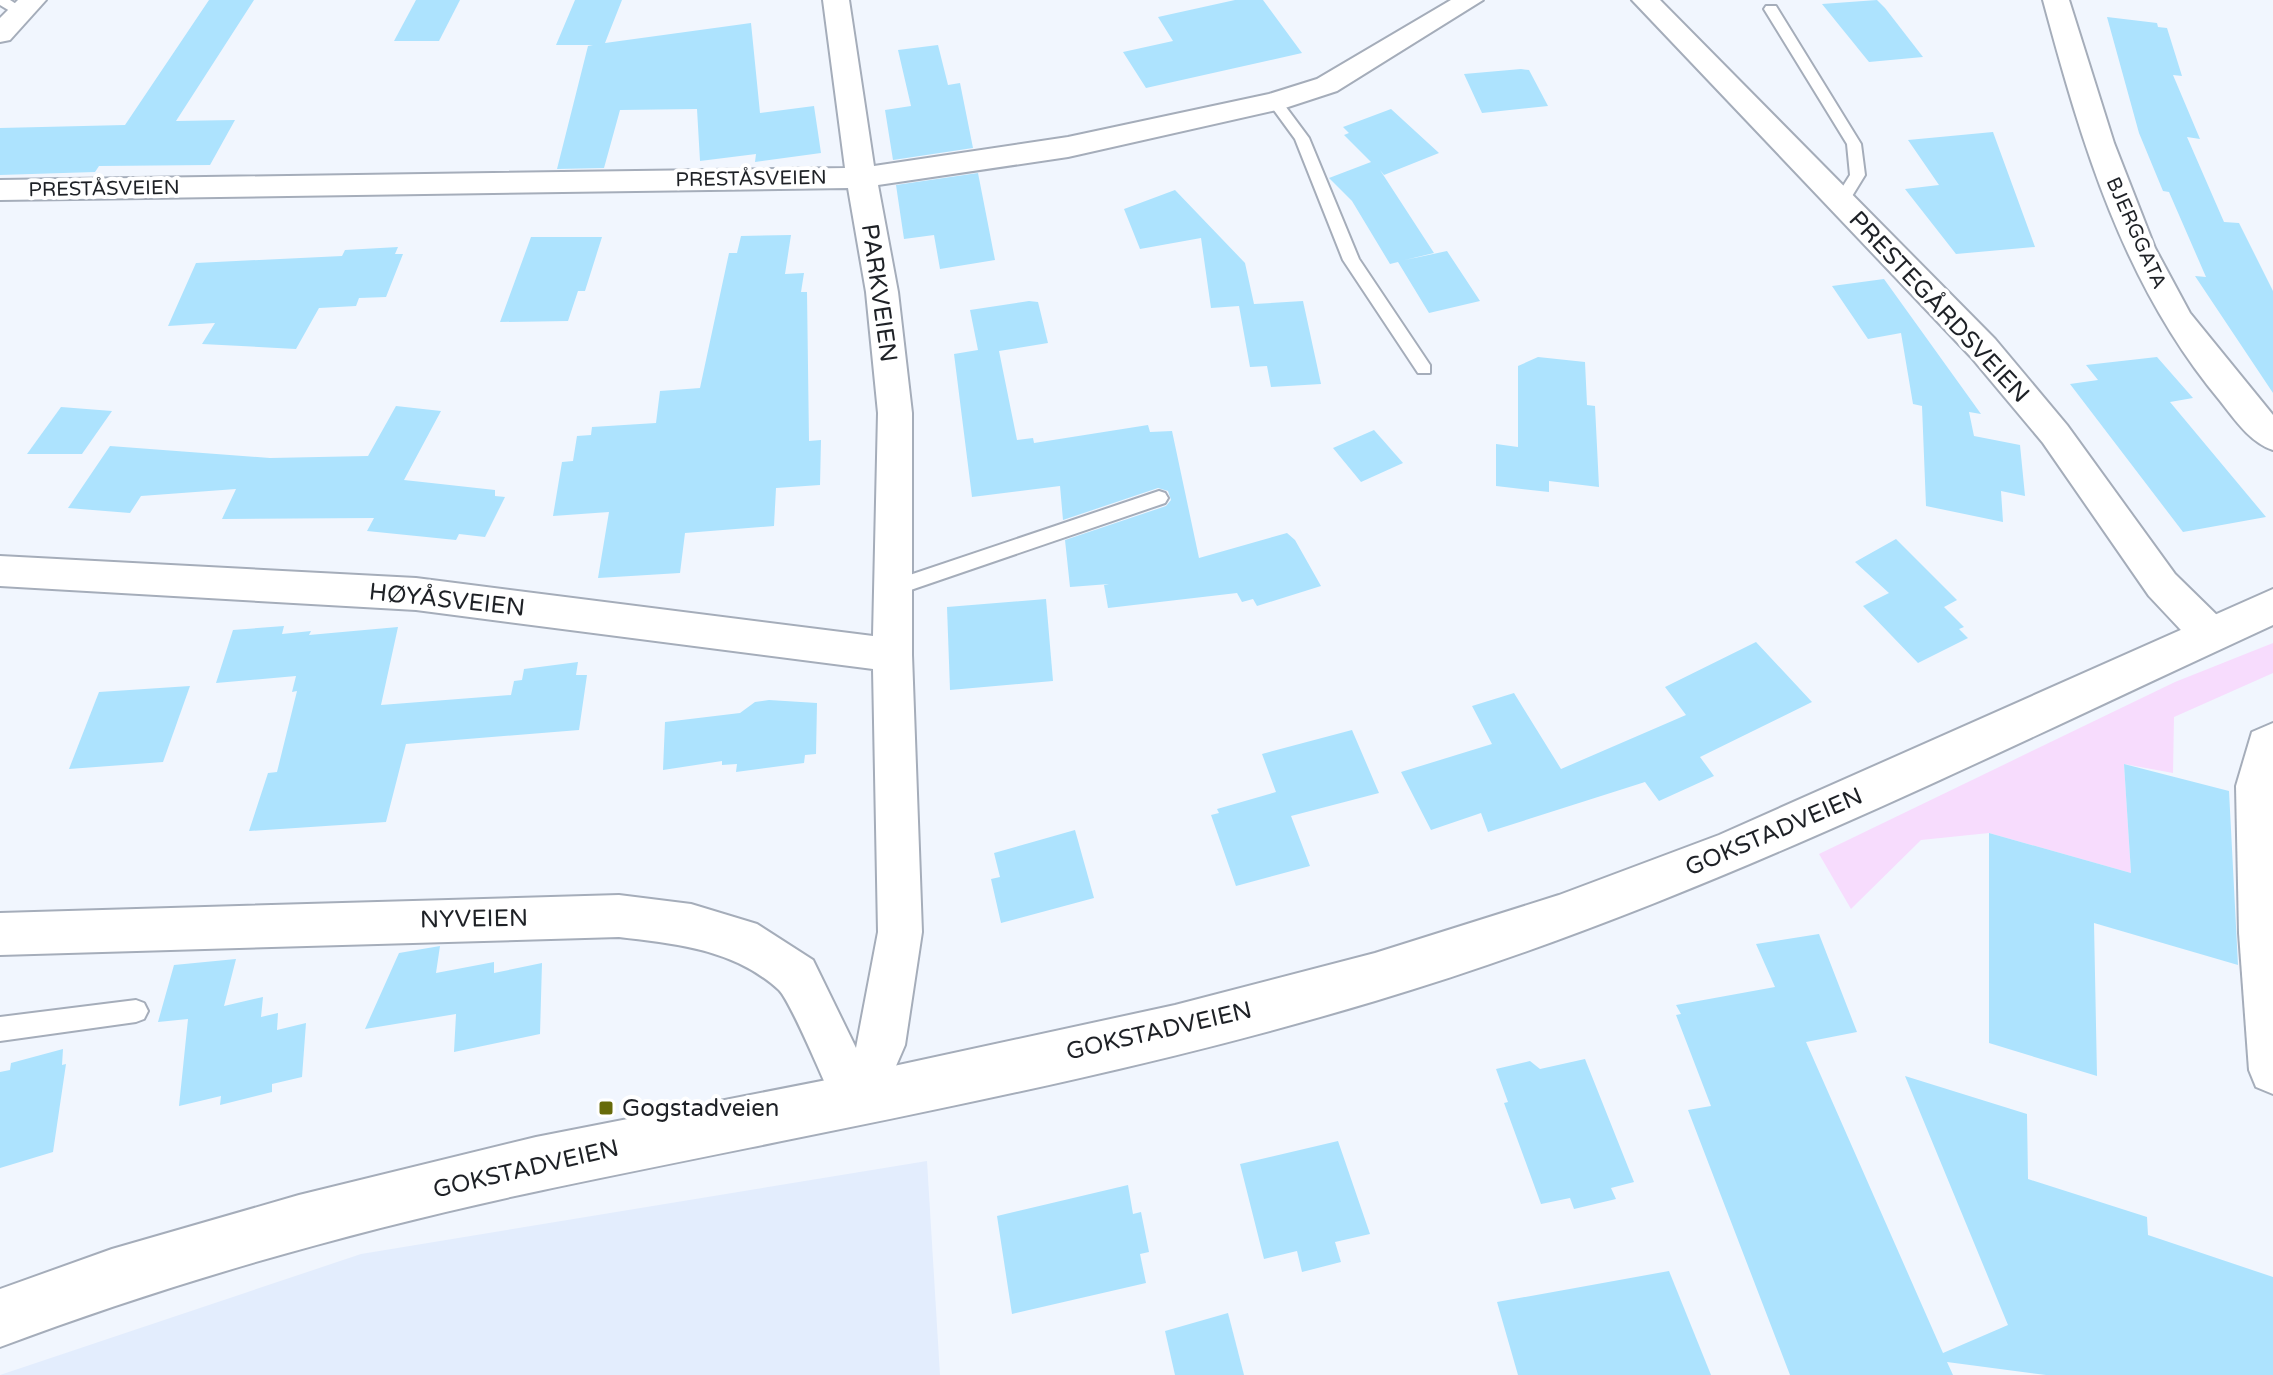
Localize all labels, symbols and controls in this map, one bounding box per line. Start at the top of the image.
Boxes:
street label: PRESTÅSVEIEN [675,165,827,192]
street label: BJERGGATA [2101,173,2171,293]
street label: PRESTÅSVEIEN [28,175,180,202]
street label: PRESTEGÅRDSVEIEN [1843,204,2036,409]
street label: PARKVEIEN [855,222,903,364]
street label: HØYÅSVEIEN [368,576,527,623]
street label: GOKSTADVEIEN [1681,782,1867,882]
street label: NYVEIEN [420,904,528,934]
street label: GOKSTADVEIEN [1063,996,1255,1066]
place label: Gogstadveien [622,1094,779,1123]
marker: Gogstadveien [597,1099,615,1117]
street label: GOKSTADVEIEN [430,1134,622,1204]

